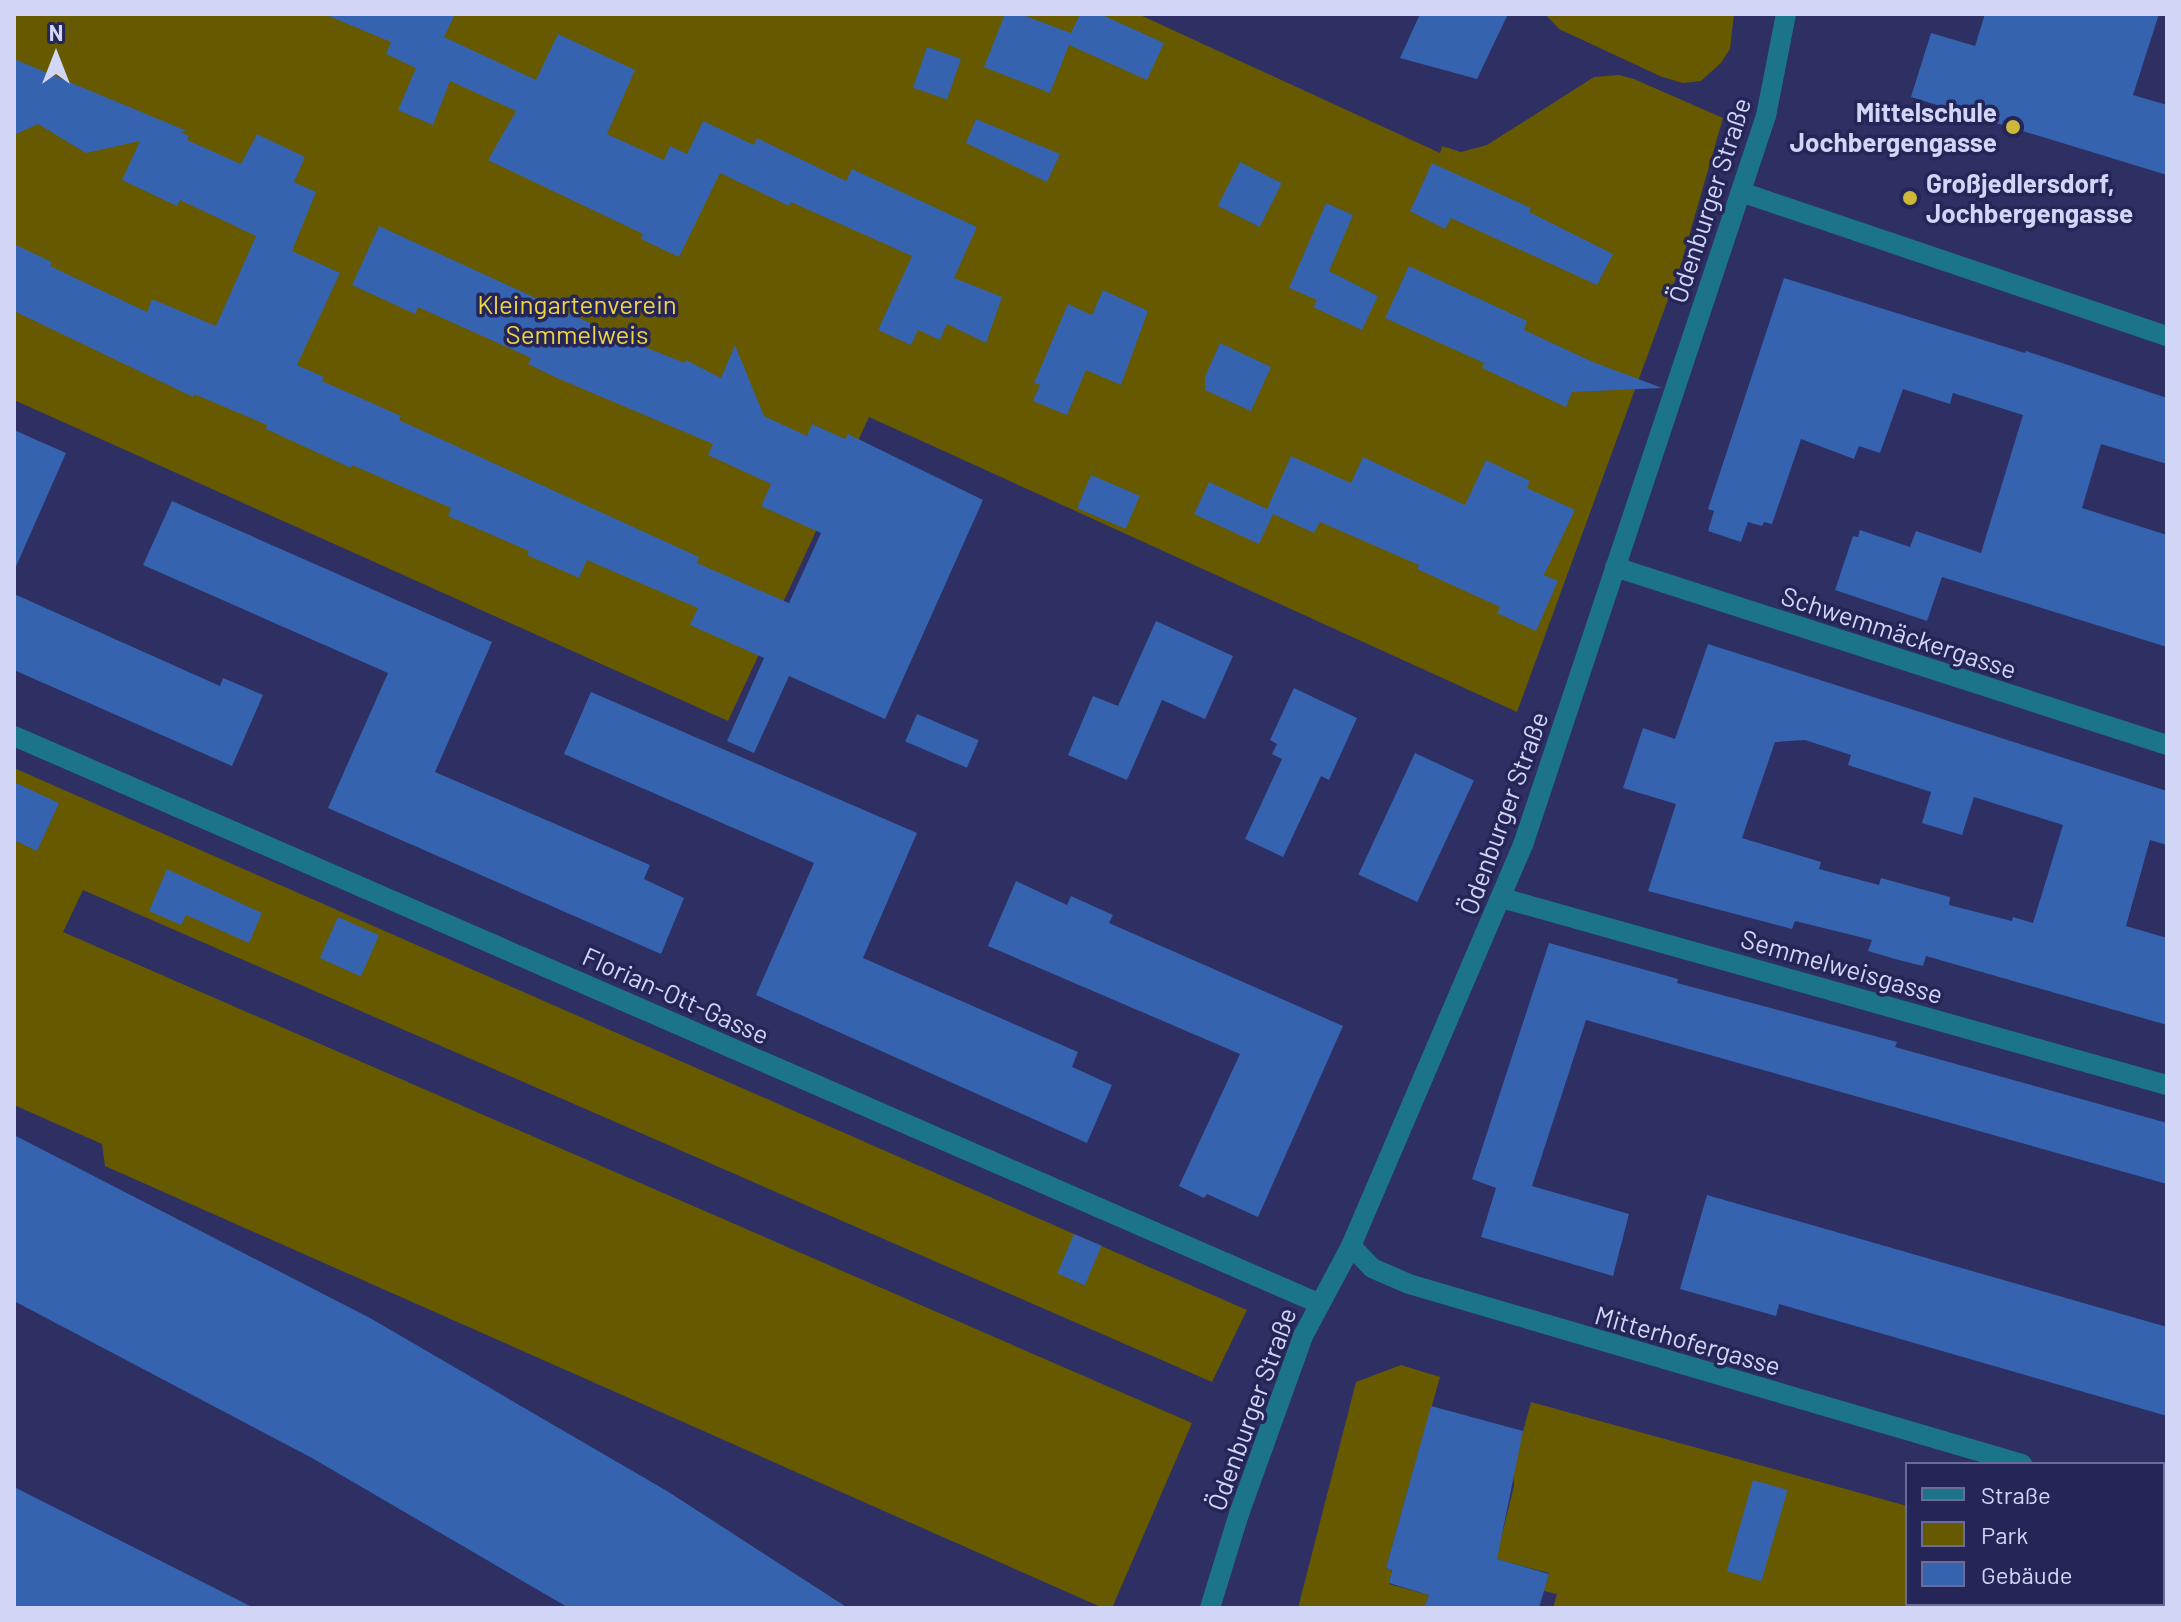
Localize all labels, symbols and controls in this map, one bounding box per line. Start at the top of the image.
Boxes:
north arrow [16,16,96,96]
text: N [49,19,63,45]
street label: Ödenburger Straße [1661,94,1757,306]
place label: Mittelschule Jochbergengasse [1790,96,1997,158]
marker: Mittelschule Jochbergengasse [2004,118,2022,136]
place label: Großjedlersdorf, Jochbergengasse [1926,167,2133,228]
marker: Großjedlersdorf, Jochbergengasse [1901,189,1919,207]
park label: Kleingartenverein Semmelweis [477,288,677,350]
street label: Schwemmäckergasse [1777,579,2021,685]
street label: Ödenburger Straße [1452,707,1554,919]
street label: Semmelweisgasse [1737,922,1947,1010]
street label: Florian-Ott-Gasse [578,940,774,1050]
street label: Mitterhofergasse [1592,1299,1784,1381]
street label: Ödenburger Straße [1200,1303,1302,1515]
legend [1905,1462,2165,1606]
text: Straße [1981,1480,2051,1509]
text: Park [1981,1520,2028,1549]
text: Gebäude [1981,1560,2073,1589]

